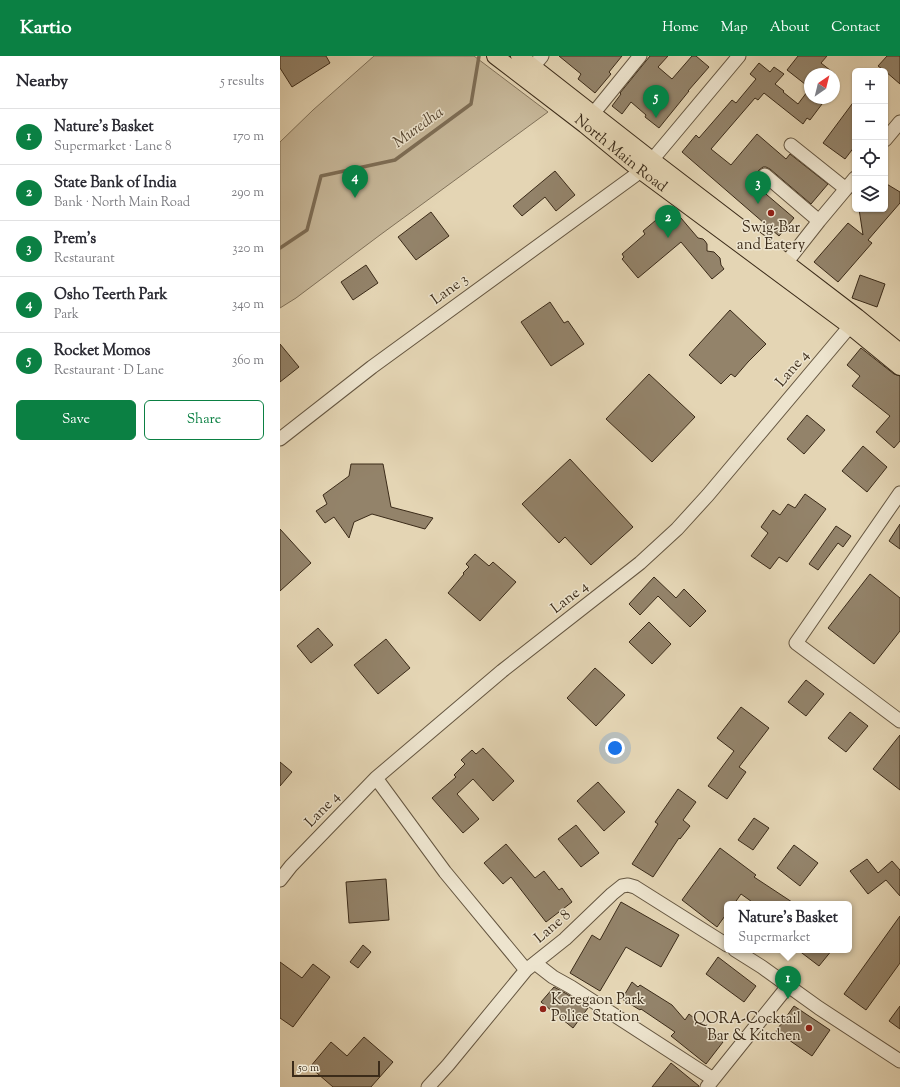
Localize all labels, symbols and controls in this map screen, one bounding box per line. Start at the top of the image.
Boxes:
text: Kartio [20,15,72,42]
text: Home [662,18,699,38]
text: Map [721,18,748,38]
text: About [770,18,809,38]
text: Contact [831,18,880,38]
north arrow [804,68,840,104]
map controls [852,68,888,212]
button: + [852,68,888,104]
text: Nearby [16,70,68,94]
text: 5 results [220,73,264,91]
pin: 5 [643,85,669,118]
water label: Muredha [389,102,449,154]
button: − [852,104,888,140]
street label: North Main Road [570,110,672,198]
text: Nature's Basket [54,117,154,138]
text: 1 [27,128,31,146]
text: 170 m [233,128,264,146]
text: Supermarket · Lane 8 [54,138,172,156]
button: locate [852,140,888,176]
pin: 4 [342,165,368,198]
pin: 3 [745,171,771,204]
text: State Bank of India [54,173,177,194]
button: layers [852,176,888,212]
text: 2 [26,184,32,202]
text: 290 m [231,184,264,202]
text: Bank · North Main Road [54,194,190,212]
pin: 2 [655,205,681,238]
marker: Swig-Bar and Eatery [766,208,776,218]
place label: Swig-Bar and Eatery [737,218,806,256]
text: Prem's [54,229,96,250]
text: 3 [26,240,32,258]
text: 320 m [232,240,264,258]
text: Restaurant [54,250,115,268]
street label: Lane 3 [427,269,473,311]
text: Osho Teerth Park [54,285,167,306]
text: 4 [26,296,32,314]
text: 340 m [232,296,264,314]
text: Park [54,306,79,324]
text: Rocket Momos [54,341,151,362]
street label: Lane 4 [771,346,815,392]
text: 5 [27,352,31,370]
text: 360 m [232,352,264,370]
text: Restaurant · D Lane [54,362,164,380]
button: Save [16,400,136,440]
button: Share [144,400,264,440]
street label: Lane 4 [547,576,594,619]
your location [605,738,625,758]
street label: Lane 4 [301,787,346,833]
popup [724,901,852,953]
street label: Lane 8 [530,905,576,949]
text: Nature's Basket [738,908,838,929]
text: Supermarket [738,929,810,947]
pin: 1 [775,966,801,999]
place label: Koregaon Park Police Station [551,990,645,1028]
marker: Koregaon Park Police Station [538,1004,548,1014]
place label: QORA-Cocktail Bar & Kitchen [693,1009,801,1047]
marker: QORA-Cocktail Bar & Kitchen [804,1023,814,1033]
scale bar [292,1059,380,1078]
text: 50 m [298,1060,319,1076]

